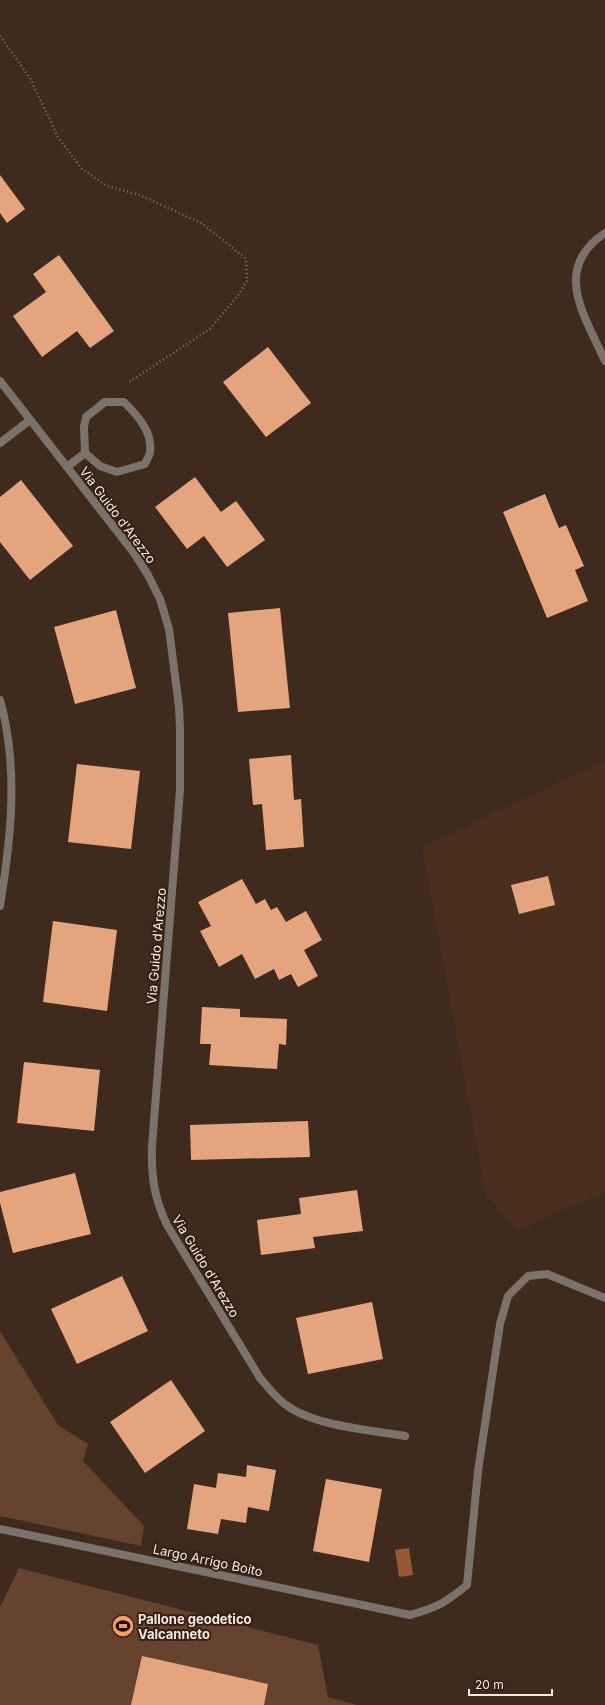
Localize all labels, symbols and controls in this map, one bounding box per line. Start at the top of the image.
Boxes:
street label: Via Guido d'Arezzo [76,464,160,567]
street label: Via Guido d'Arezzo [143,887,169,1005]
street label: Via Guido d'Arezzo [169,1212,243,1320]
street label: Largo Arrigo Boito [152,1541,265,1579]
place label: Pallone geodetico Valcanneto [138,1611,252,1642]
sports icon: Pallone geodetico Valcanneto [110,1613,136,1639]
scale bar [469,1671,552,1697]
text: 20 m [475,1677,504,1692]

